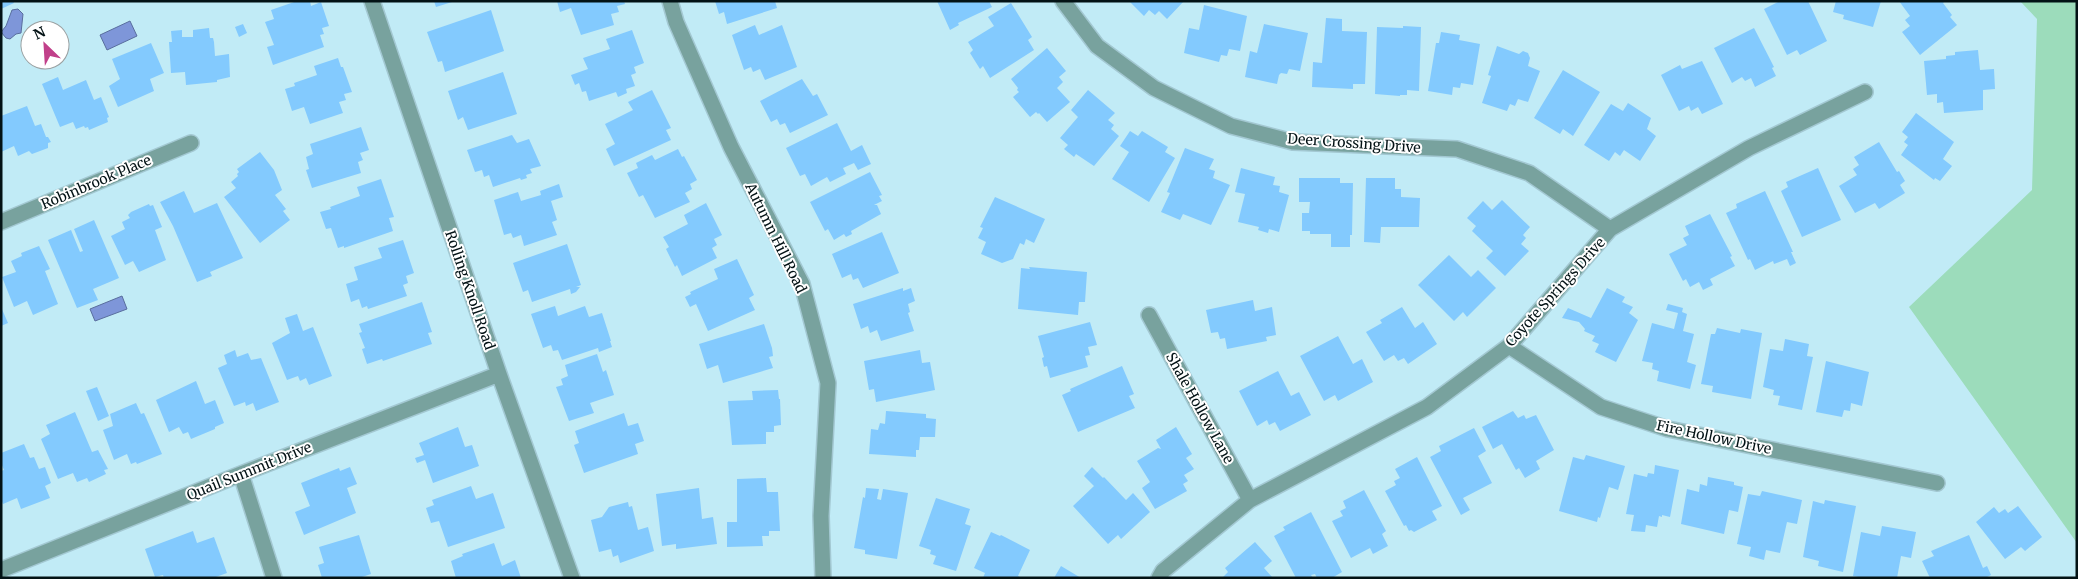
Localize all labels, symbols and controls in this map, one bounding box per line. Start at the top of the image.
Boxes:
north arrow [20,20,70,70]
text: N [31,23,48,44]
street label: Deer Crossing Drive [1287,129,1421,157]
street label: Robinbrook Place [38,151,154,213]
street label: Autumn Hill Road [741,179,811,297]
street label: Rolling Knoll Road [441,228,499,353]
street label: Coyote Springs Drive [1501,234,1609,350]
street label: Shale Hollow Lane [1162,349,1238,467]
street label: Fire Hollow Drive [1655,416,1773,458]
street label: Quail Summit Drive [184,438,314,504]

